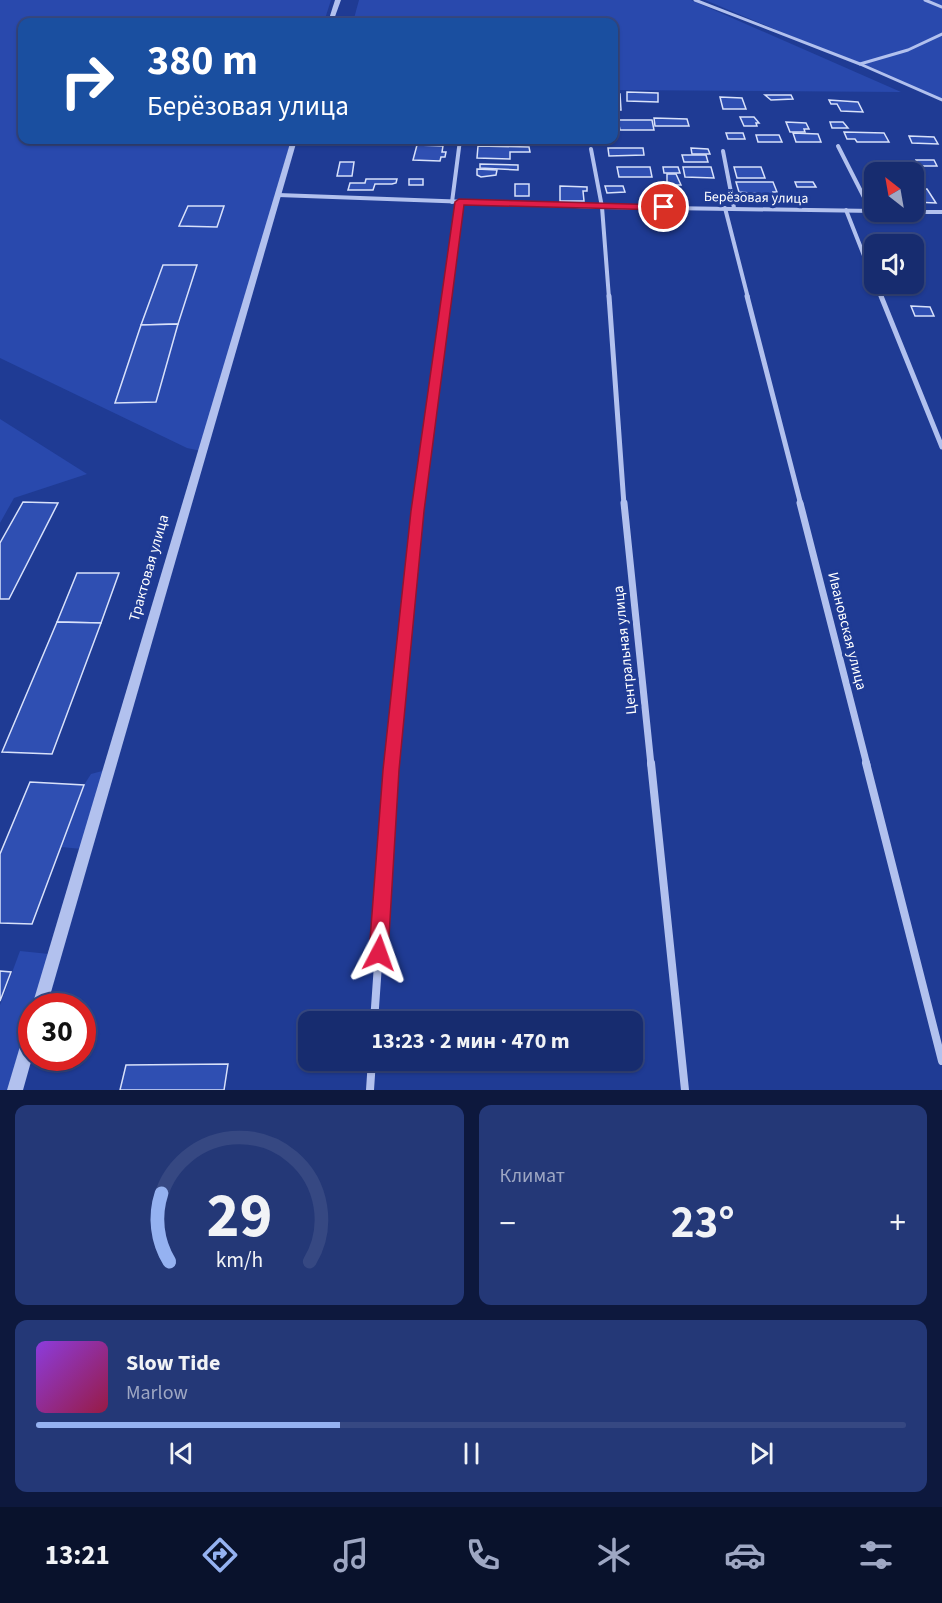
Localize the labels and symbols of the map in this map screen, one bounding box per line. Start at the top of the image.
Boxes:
north arrow [864,162,924,222]
pin [638,181,689,232]
street label: Берёзовая улица [704,187,808,209]
street label: Трактовая улица [124,512,174,624]
street label: Ивановская улица [822,570,872,692]
street label: Центральная улица [608,584,642,716]
position arrow [347,921,411,985]
speed limit sign: 30 [18,993,96,1071]

